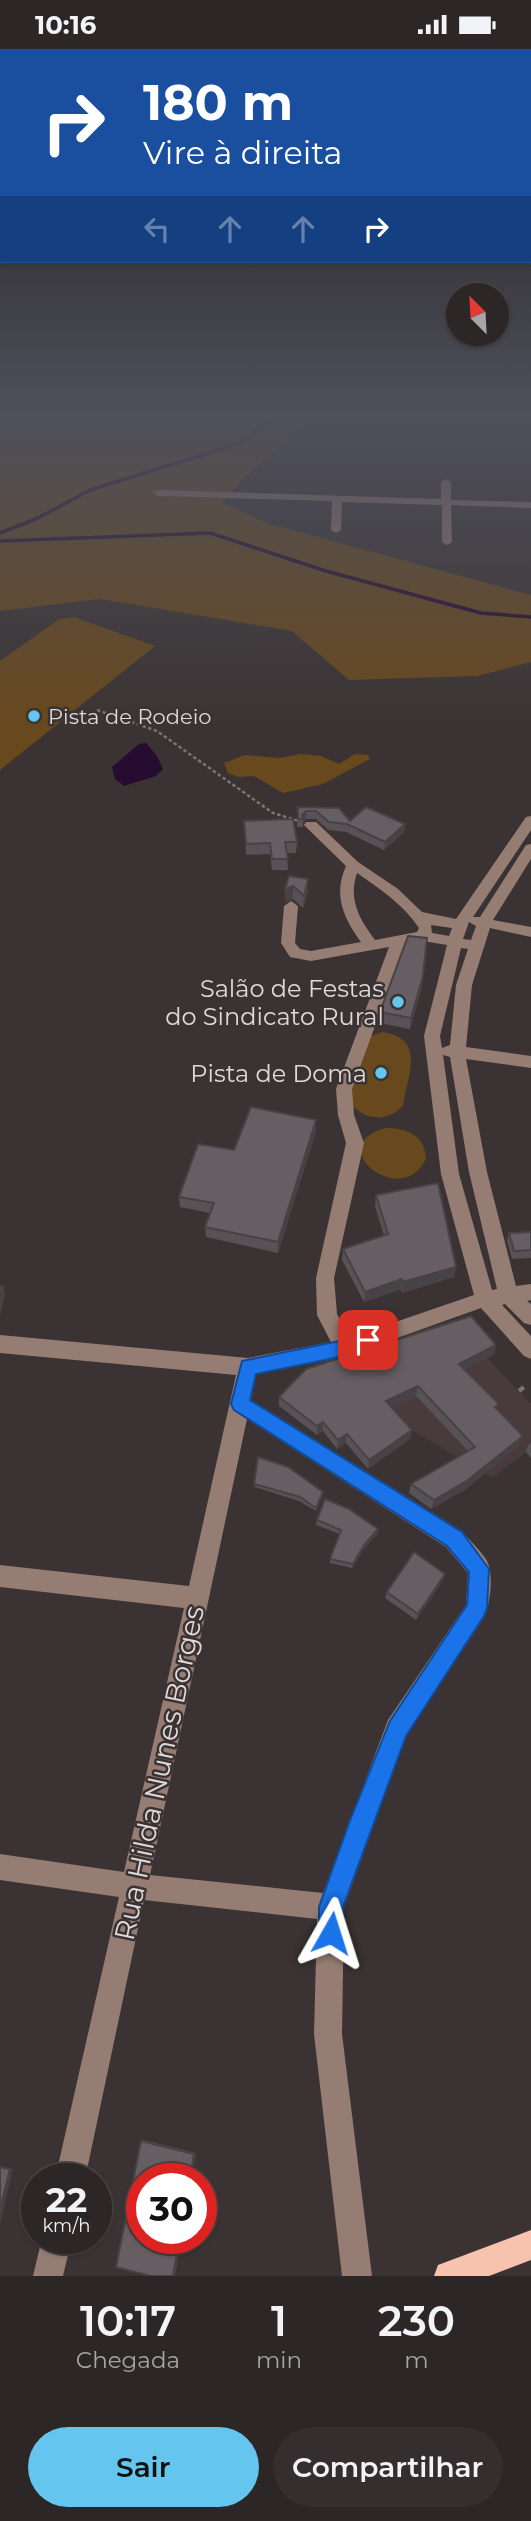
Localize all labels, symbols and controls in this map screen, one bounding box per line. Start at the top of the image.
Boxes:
text: 10:16 [35,9,96,41]
text: 180 m [143,73,293,132]
icon: right [28,77,119,168]
text: Vire à direita [143,133,342,172]
icon: left [138,210,176,248]
icon: ahead [211,210,249,248]
icon: ahead [284,210,322,248]
icon: right [357,210,395,248]
north arrow [446,283,509,347]
map controls [446,283,509,346]
place label: Pista de Rodeio [48,704,211,729]
marker: Pista de Rodeio [26,708,42,724]
place label: Salão de Festas do Sindicato Rural [165,974,384,1031]
marker: Salão de Festas do Sindicato Rural [390,994,406,1010]
place label: Pista de Doma [190,1059,367,1088]
marker: Pista de Doma [373,1065,389,1081]
pin [338,1310,398,1370]
icon: arrive [349,1321,387,1359]
street label: Rua Hilda Nunes Borges [107,1603,211,1943]
position arrow [294,1896,368,1970]
speed limit sign: 30 [126,2163,217,2254]
text: 22 [46,2178,87,2221]
text: km/h [42,2215,91,2237]
text: 10:17 [80,2295,176,2347]
text: 1 [271,2295,287,2347]
text: 230 [378,2295,455,2347]
text: Chegada [76,2346,180,2374]
text: min [256,2346,302,2374]
text: m [404,2346,429,2374]
button: Sair [28,2427,259,2507]
button: Compartilhar [273,2427,503,2507]

